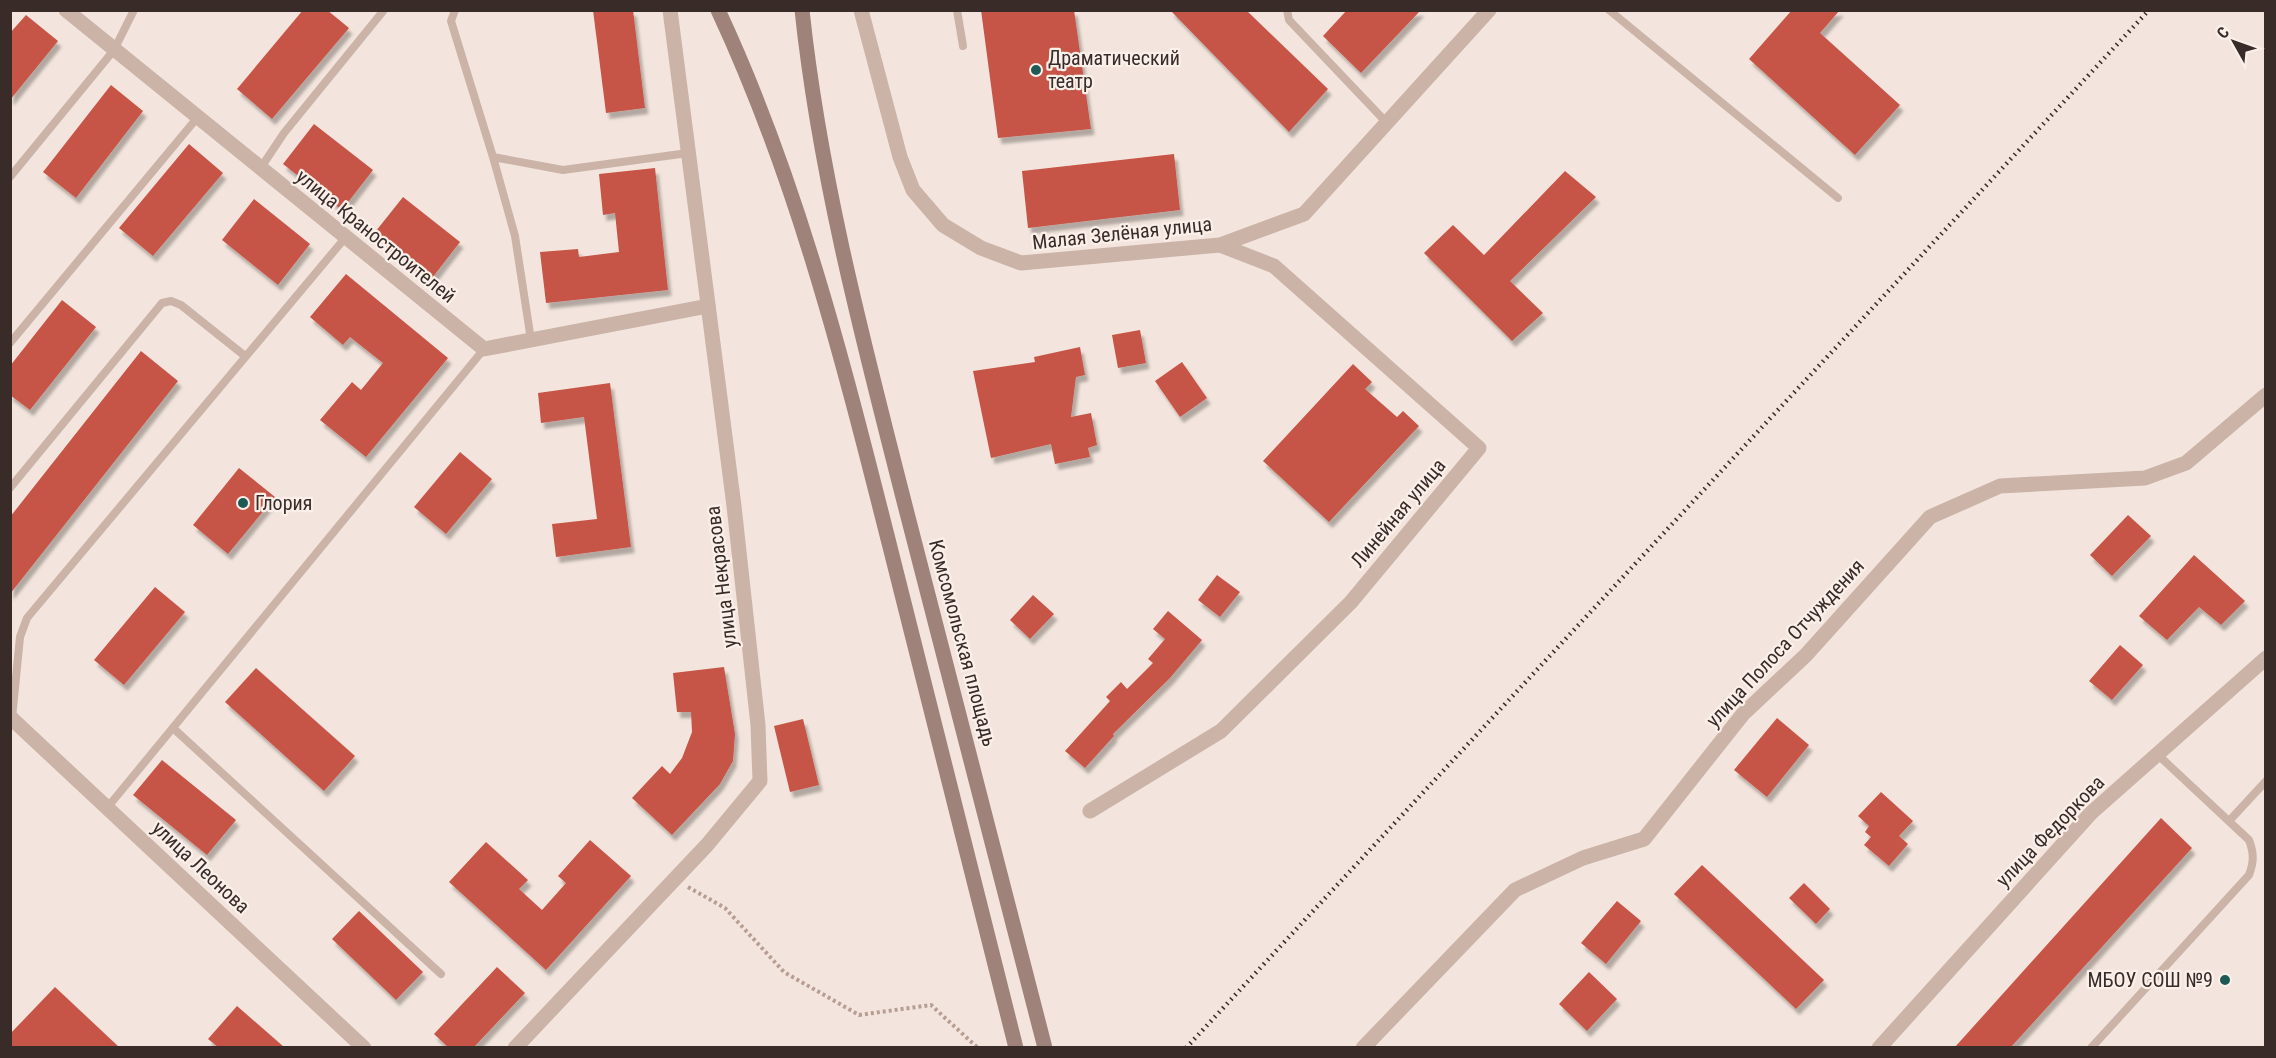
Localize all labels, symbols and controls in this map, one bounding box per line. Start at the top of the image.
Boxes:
north arrow [2204,12,2264,72]
text: С [2213,23,2233,42]
place label: Драматический театр [1048,46,1180,93]
marker: Драматический театр [1029,63,1043,77]
street label: улица Краностроителей [291,164,461,308]
street label: Малая Зелёная улица [1031,212,1213,254]
street label: Линейная улица [1346,454,1450,572]
place label: Глория [255,491,312,515]
marker: Глория [236,496,250,510]
street label: улица Некрасова [700,505,742,649]
street label: Комсомольская площадь [924,537,1002,749]
street label: улица Полоса Отчуждения [1701,554,1869,732]
street label: улица Федоркова [1991,770,2109,892]
street label: улица Леонова [147,816,255,918]
place label: МБОУ СОШ №9 [2087,968,2213,992]
marker: МБОУ СОШ №9 [2218,973,2232,987]

